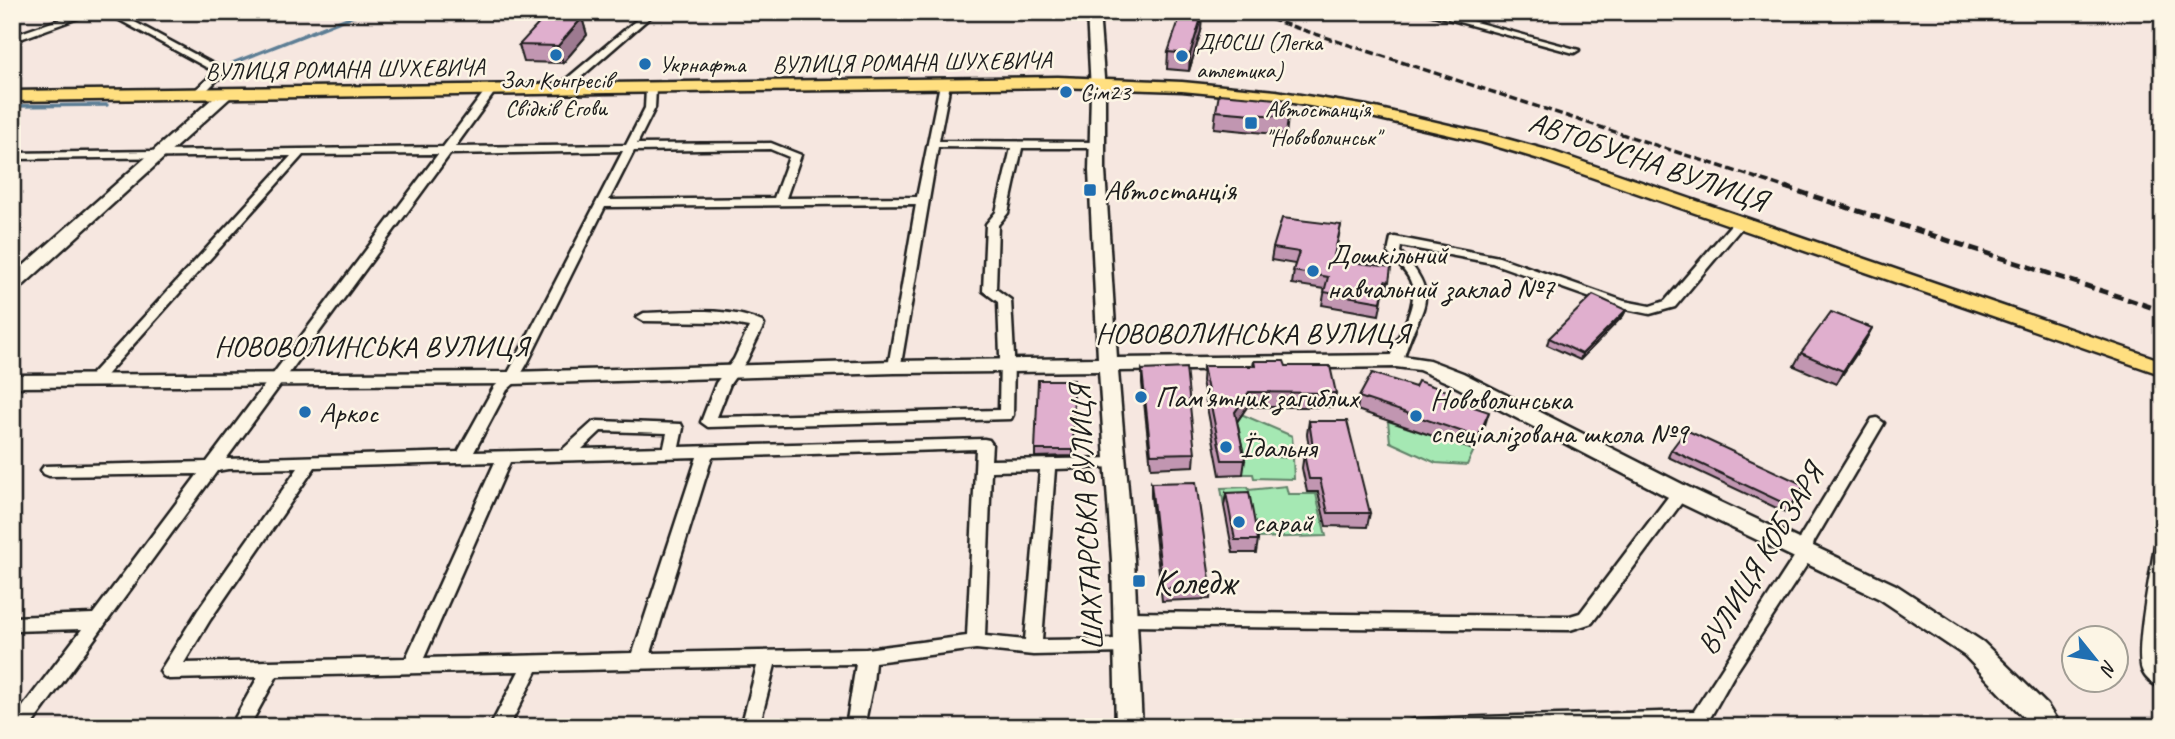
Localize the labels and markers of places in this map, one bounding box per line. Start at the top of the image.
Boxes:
place label: ДЮСШ (Легка атлетика) [1196,27,1324,85]
marker: Зал Конгресів Свідків Єгови [548,47,564,63]
marker: ДЮСШ (Легка атлетика) [1174,48,1190,64]
place label: Укрнафта [659,49,747,79]
marker: Укрнафта [637,56,653,72]
place label: Зал Конгресів Свідків Єгови [500,65,618,123]
place label: Сім23 [1080,77,1132,107]
marker: Сім23 [1058,84,1074,100]
place label: Автостанція "Нововолинськ" [1265,94,1385,152]
marker: Автостанція "Нововолинськ" [1243,115,1259,131]
place label: Автостанція [1104,171,1237,209]
marker: Автостанція [1082,182,1098,198]
place label: Дошкільний навчальний заклад №7 [1327,235,1556,307]
marker: Дошкільний навчальний заклад №7 [1305,263,1321,279]
place label: Пам'ятник загиблих [1155,378,1361,416]
place label: Нововолинська спеціалізована школа №9 [1430,380,1690,452]
marker: Пам'ятник загиблих [1133,389,1149,405]
place label: Аркос [319,393,379,431]
marker: Аркос [297,404,313,420]
marker: Нововолинська спеціалізована школа №9 [1408,408,1424,424]
place label: Їдальня [1240,428,1319,466]
marker: Їдальня [1218,439,1234,455]
place label: сарай [1253,503,1314,541]
marker: сарай [1231,514,1247,530]
place label: Коледж [1153,558,1240,605]
marker: Коледж [1131,573,1147,589]

